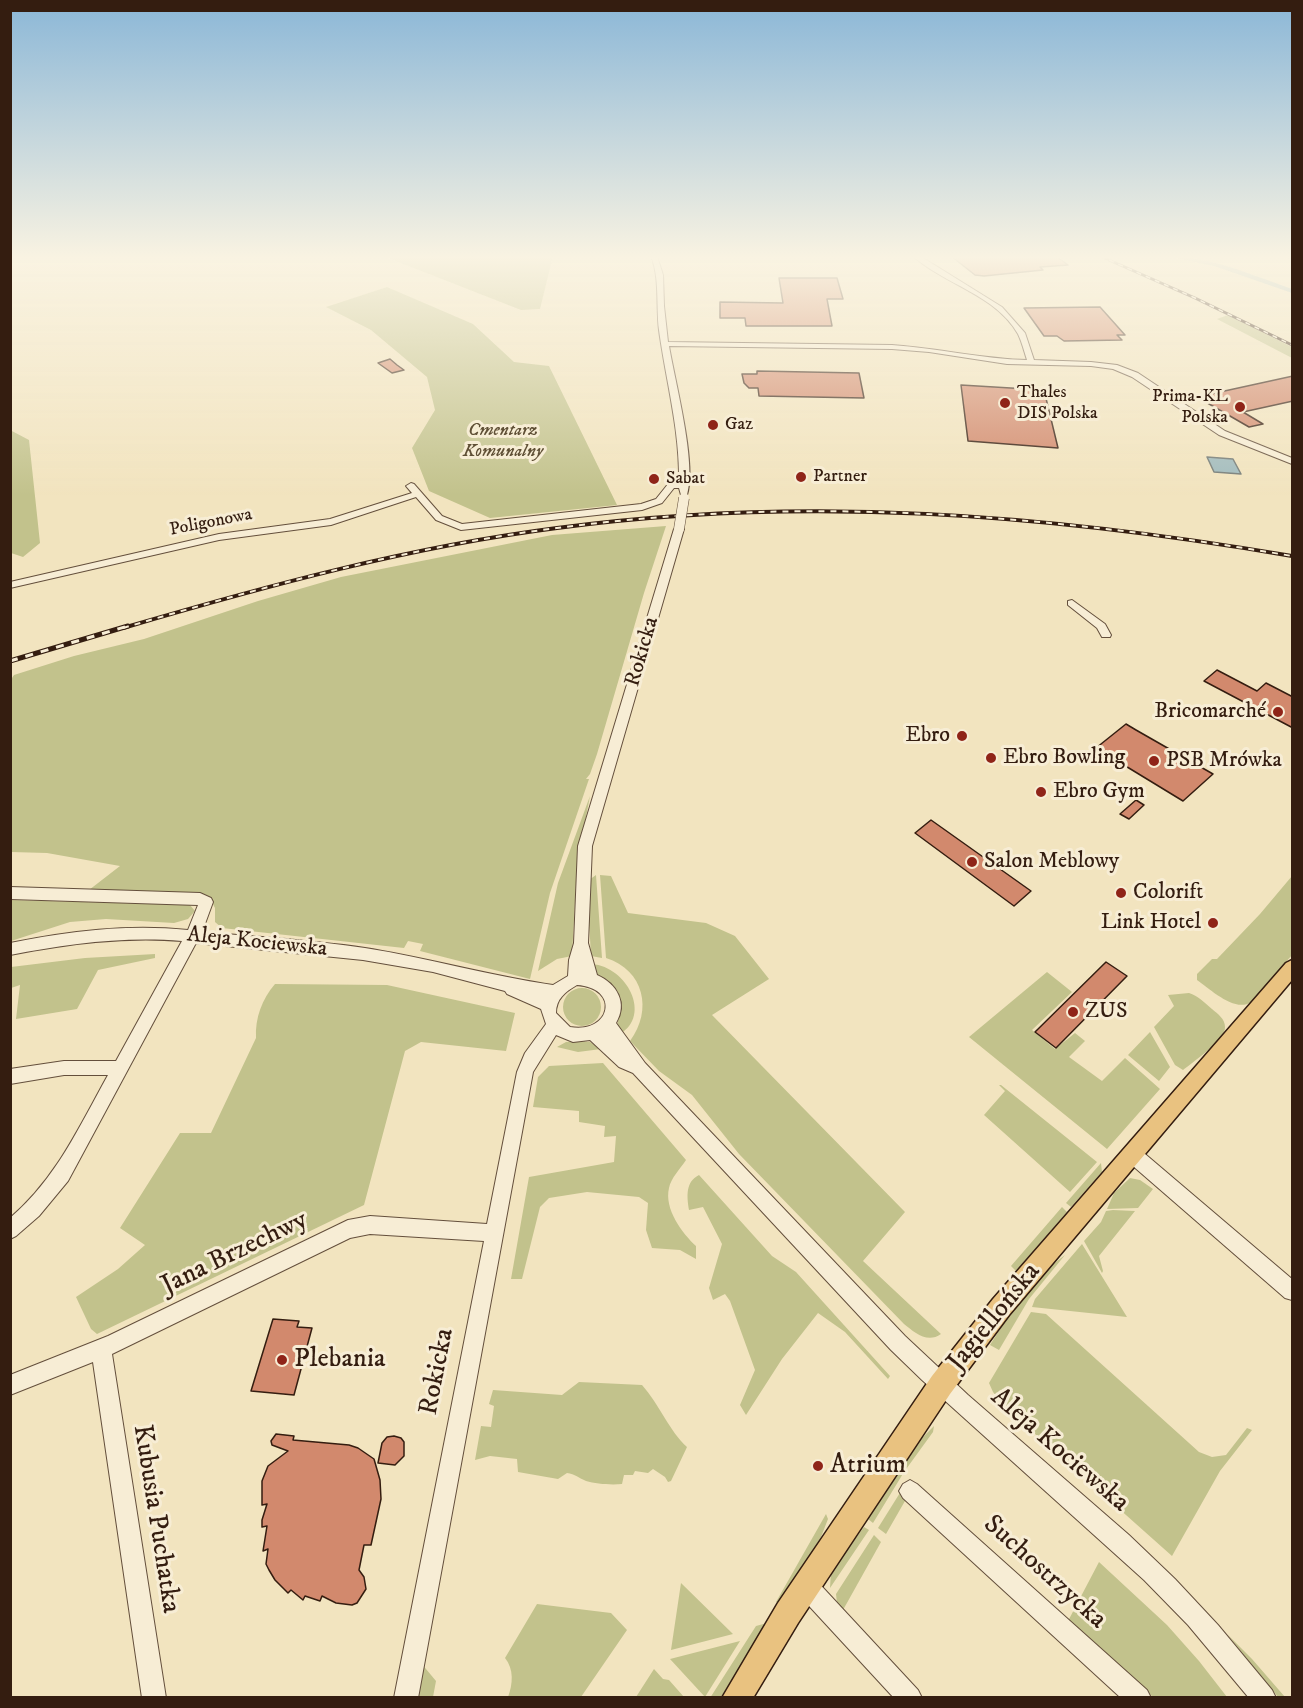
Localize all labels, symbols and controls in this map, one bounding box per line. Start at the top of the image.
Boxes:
place label: Thales DIS Polska [1017,382,1098,424]
place label: Prima-KL Polska [1152,386,1228,428]
marker: Thales DIS Polska [998,396,1012,410]
marker: Prima-KL Polska [1233,400,1247,414]
place label: Gaz [725,414,753,436]
marker: Gaz [706,418,720,432]
park label: Cmentarz Komunalny [463,420,543,462]
place label: Partner [813,466,867,488]
place label: Sabat [666,468,705,490]
marker: Partner [794,470,808,484]
marker: Sabat [647,472,661,486]
street label: Poligonowa [168,504,254,542]
street label: Rokicka [620,614,666,690]
place label: Bricomarché [1154,699,1266,725]
marker: Bricomarché [1271,705,1285,719]
place label: Ebro [905,723,950,749]
marker: Ebro [955,729,969,743]
place label: Ebro Bowling [1003,745,1125,771]
place label: PSB Mrówka [1166,748,1282,774]
marker: Ebro Bowling [984,751,998,765]
marker: PSB Mrówka [1147,754,1161,768]
place label: Ebro Gym [1053,779,1145,805]
marker: Ebro Gym [1034,785,1048,799]
place label: Salon Meblowy [984,849,1119,875]
marker: Salon Meblowy [965,855,979,869]
place label: Colorift [1133,880,1203,906]
marker: Colorift [1114,886,1128,900]
place label: Link Hotel [1101,910,1201,936]
marker: Link Hotel [1206,916,1220,930]
street label: Aleja Kociewska [186,923,328,963]
place label: ZUS [1085,999,1128,1025]
marker: ZUS [1066,1005,1080,1019]
street label: Jana Brzechwy [157,1205,313,1303]
street label: Jagiellońska [941,1257,1049,1379]
street label: Rokicka [414,1326,462,1418]
place label: Plebania [294,1344,385,1376]
marker: Plebania [275,1353,289,1367]
street label: Aleja Kociewska [983,1382,1135,1520]
street label: Kubusia Puchatka [124,1423,186,1615]
place label: Atrium [830,1450,906,1482]
marker: Atrium [811,1459,825,1473]
street label: Suchostrzycka [976,1509,1112,1637]

